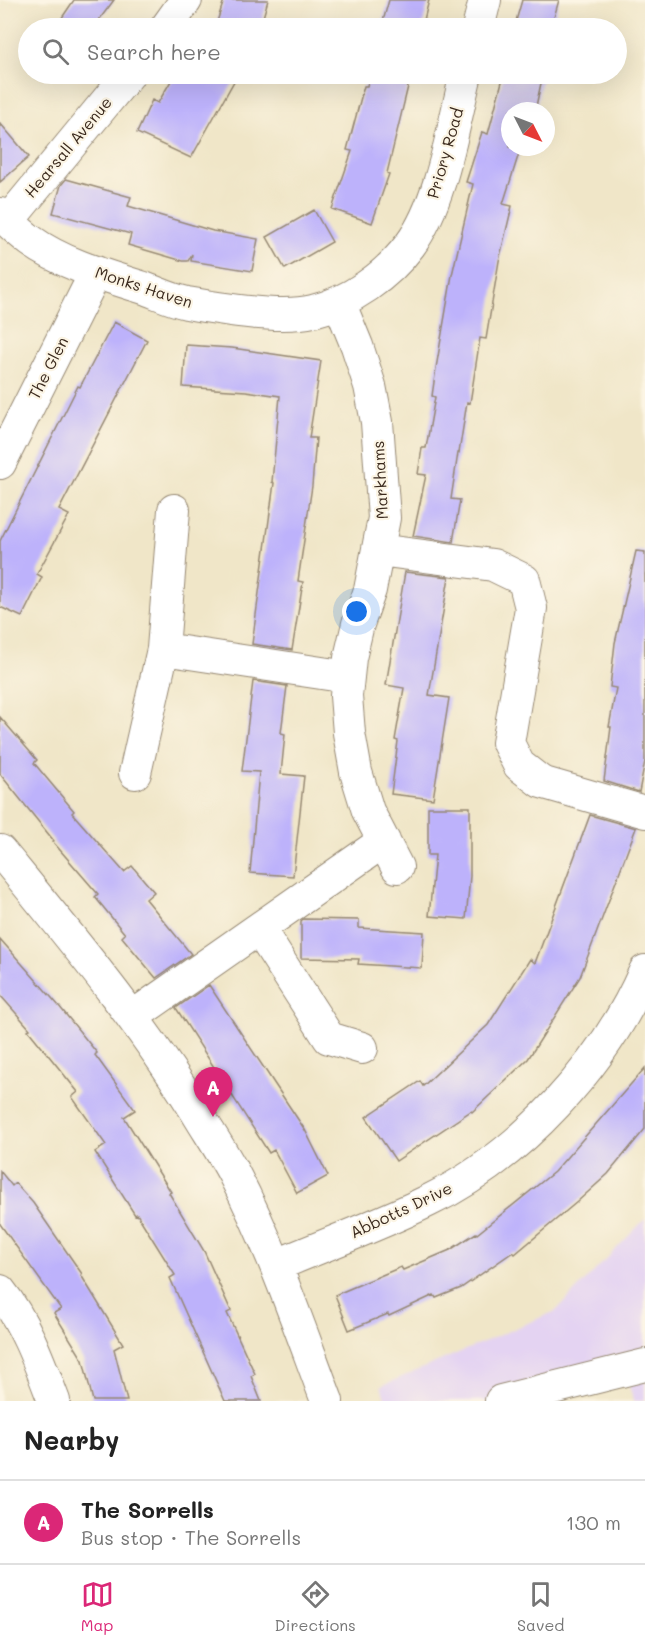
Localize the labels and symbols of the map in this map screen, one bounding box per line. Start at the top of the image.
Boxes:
street label: Hearsall Avenue [19,92,116,202]
north arrow [501,102,555,156]
street label: Priory Road [422,105,468,201]
street label: Monks Haven [93,261,195,312]
street label: The Glen [23,333,72,403]
street label: Markhams [367,440,392,520]
your location [342,597,371,626]
pin: A [194,1068,232,1117]
street label: Abbotts Drive [346,1177,455,1242]

